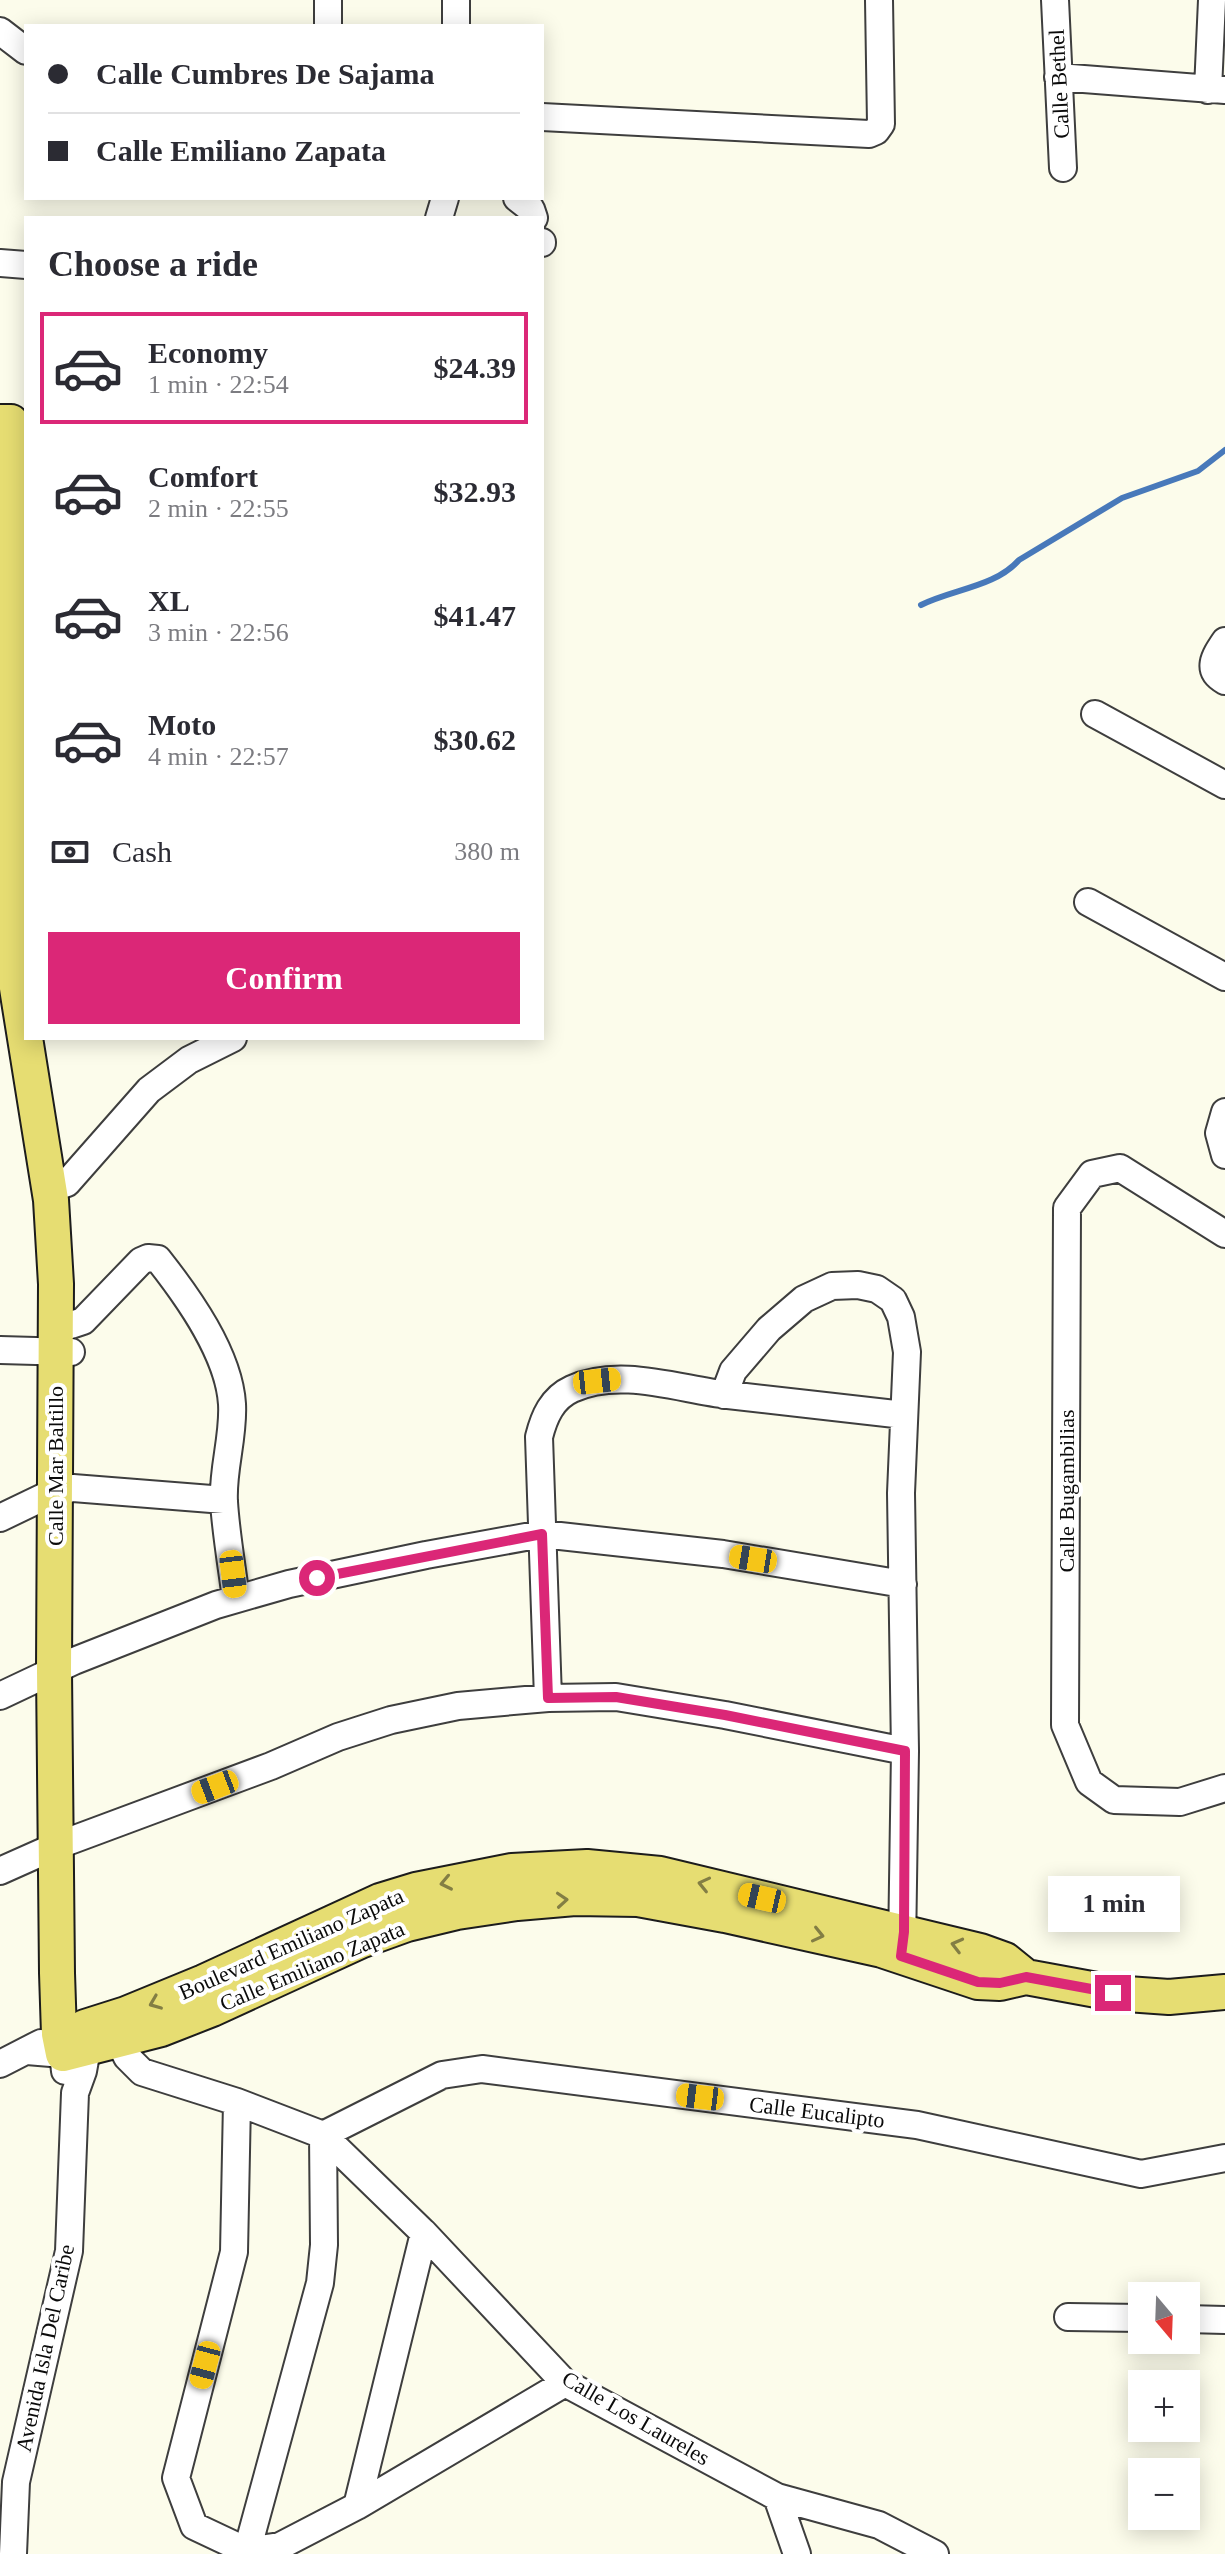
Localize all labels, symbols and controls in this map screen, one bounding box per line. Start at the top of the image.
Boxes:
street label: Calle Bethel [1044,29,1074,139]
text: Calle Cumbres De Sajama [96,57,435,90]
text: Calle Emiliano Zapata [96,134,386,167]
text: Choose a ride [48,244,258,284]
icon: car [52,332,124,404]
text: Economy [148,336,268,369]
text: $24.39 [434,351,516,384]
text: 1 min · 22:54 [148,370,289,399]
icon: car [52,456,124,528]
text: Comfort [148,460,258,493]
text: $32.93 [434,475,516,508]
text: 2 min · 22:55 [148,494,289,523]
icon: car [52,580,124,652]
text: XL [148,584,190,617]
text: $41.47 [434,599,516,632]
text: 3 min · 22:56 [148,618,289,647]
icon: car [52,704,124,776]
text: Moto [148,708,216,741]
text: $30.62 [434,723,516,756]
text: 4 min · 22:57 [148,742,289,771]
icon: cash [48,830,92,874]
text: Cash [112,835,172,868]
text: 380 m [454,837,520,866]
button: Confirm [48,932,520,1024]
car [572,1367,622,1395]
street label: Calle Mar Baltillo [43,1386,68,1546]
street label: Calle Bugambilias [1054,1409,1079,1573]
car [727,1543,779,1575]
car [218,1549,248,1599]
route start [299,1560,335,1596]
car [188,1767,242,1807]
one-way arrow [440,1874,454,1891]
one-way arrow [697,1877,711,1894]
callout: 1 min [1047,1877,1179,1933]
car [736,1881,788,1915]
street label: Boulevard Emiliano Zapata [175,1883,407,2005]
text: 1 min [1083,1889,1145,1918]
one-way arrow [555,1891,568,1908]
street label: Calle Emiliano Zapata [216,1916,408,2016]
one-way arrow [810,1926,824,1943]
one-way arrow [950,1937,964,1954]
route end [1095,1975,1131,2011]
one-way arrow [149,1993,163,2010]
car [675,2082,725,2112]
street label: Calle Eucalipto [748,2091,886,2133]
street label: Avenida Isla Del Caribe [11,2242,79,2454]
north arrow [1128,2282,1200,2354]
map controls [1128,2282,1200,2530]
car [187,2339,223,2391]
street label: Calle Los Laureles [558,2366,714,2470]
button: + [1128,2370,1200,2442]
button: − [1128,2458,1200,2530]

